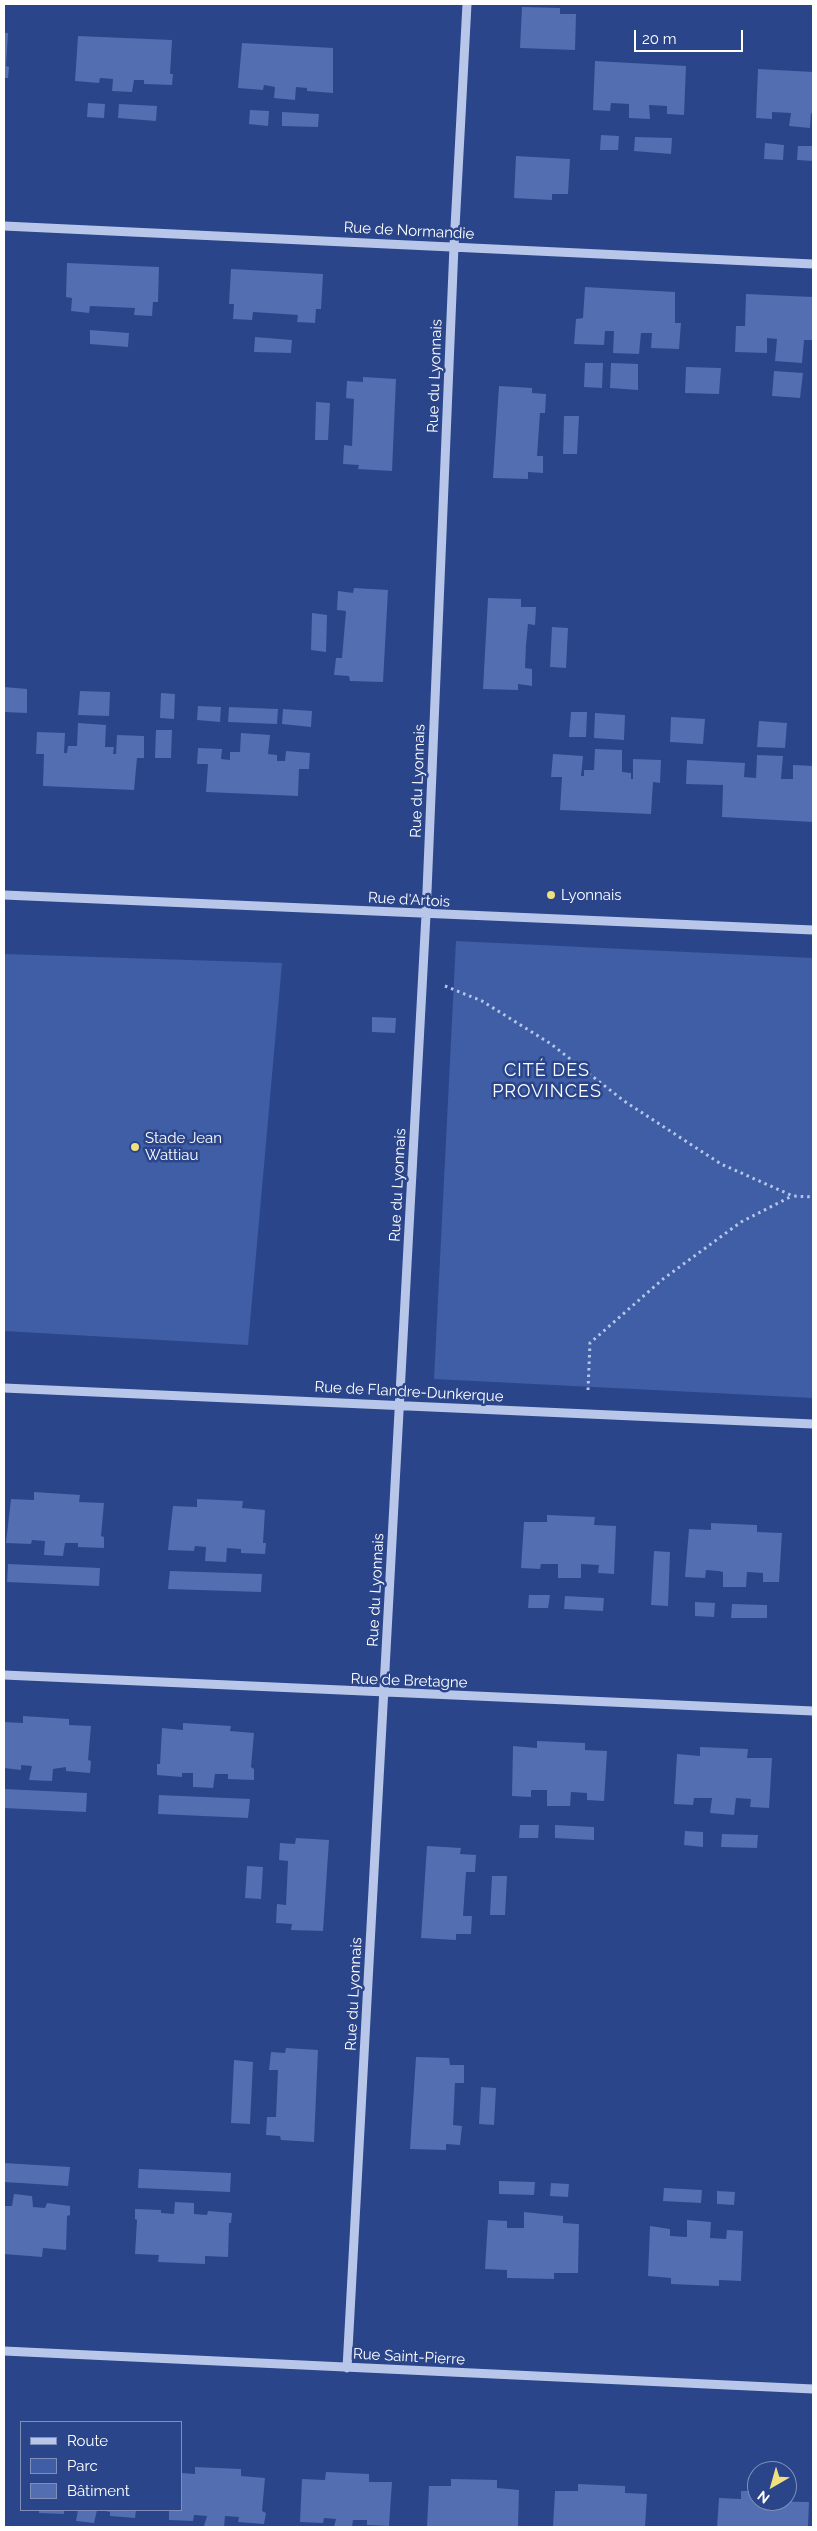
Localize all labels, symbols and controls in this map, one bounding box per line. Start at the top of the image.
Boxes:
scale bar [637,20,746,52]
text: 20 m [642,30,677,48]
street label: Rue de Normandie [343,219,475,243]
street label: Rue du Lyonnais [424,319,446,433]
street label: Rue du Lyonnais [407,724,429,838]
place label: Lyonnais [561,886,621,904]
street label: Rue d'Artois [367,889,451,911]
marker: Lyonnais [545,889,557,901]
district label: CITÉ DES PROVINCES [491,1060,603,1102]
street label: Rue du Lyonnais [386,1128,410,1242]
place label: Stade Jean Wattiau [145,1129,222,1164]
marker: Stade Jean Wattiau [129,1141,141,1153]
street label: Rue de Flandre-Dunkerque [314,1378,504,1406]
street label: Rue du Lyonnais [364,1533,388,1647]
street label: Rue de Bretagne [350,1670,468,1692]
street label: Rue du Lyonnais [342,1937,366,2051]
street label: Rue Saint-Pierre [352,2345,466,2369]
legend [20,2421,182,2511]
text: Route [67,2432,108,2450]
text: Parc [67,2457,98,2475]
north arrow [747,2461,797,2511]
text: Bâtiment [67,2482,130,2500]
text: N [754,2487,773,2507]

